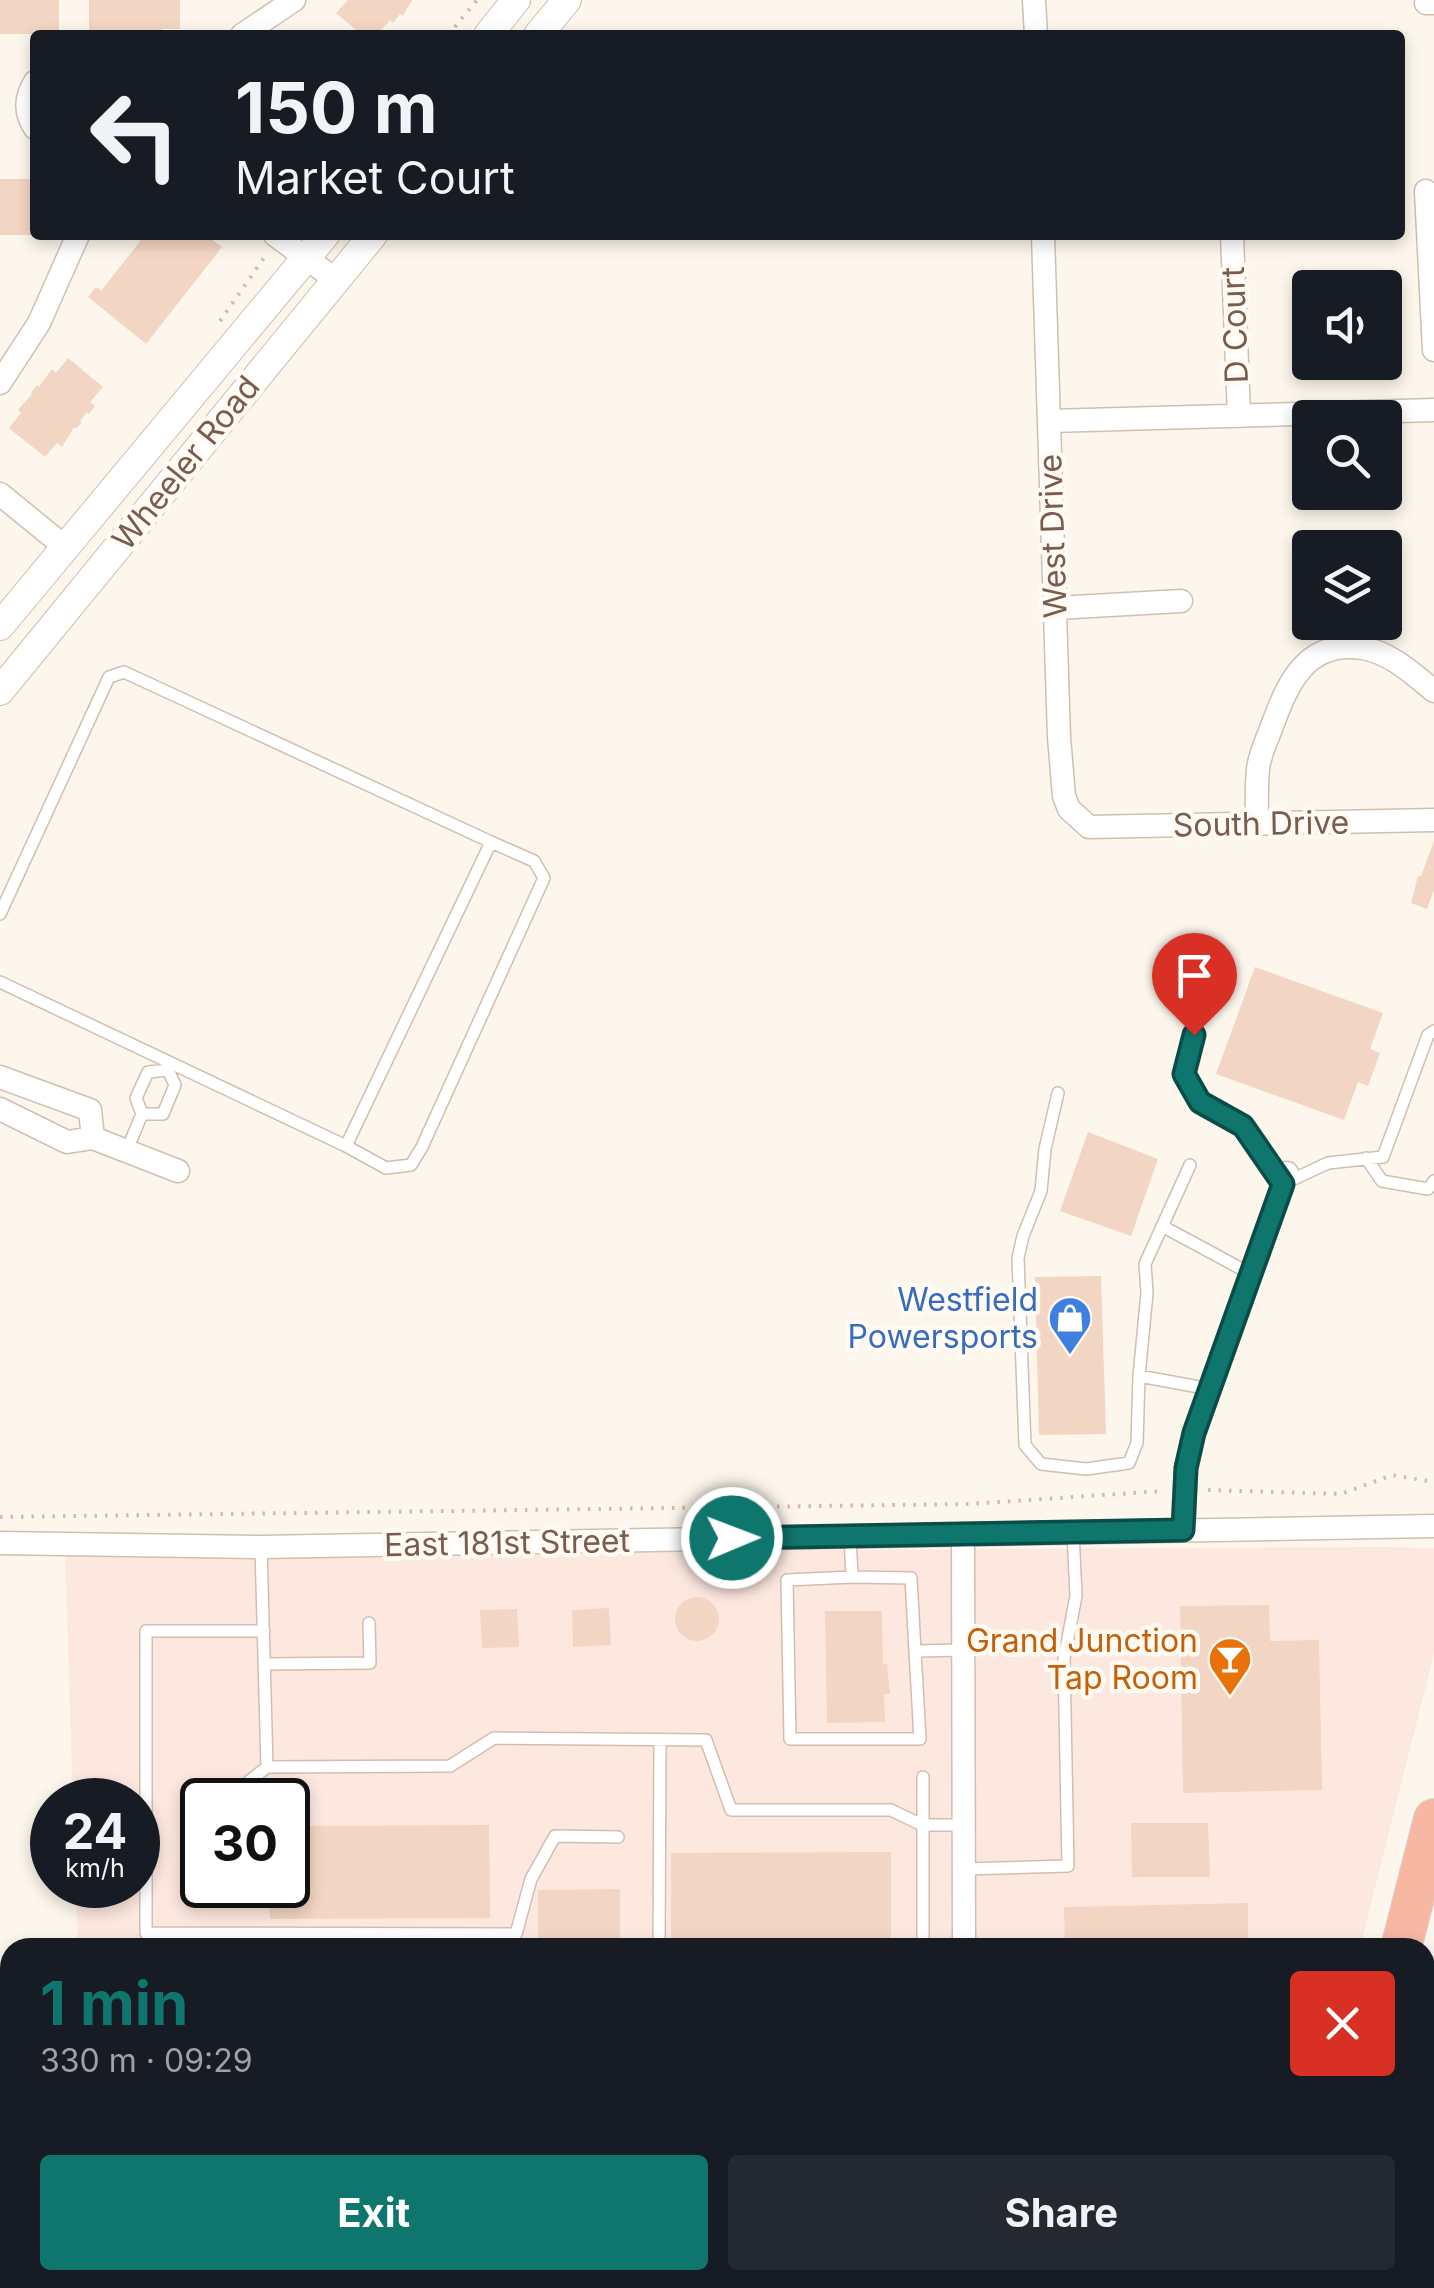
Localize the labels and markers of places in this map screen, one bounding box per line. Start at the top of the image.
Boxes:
pin [1152,933,1237,1036]
place label: Westfield Powersports [848,1280,1038,1356]
shop icon: Westfield Powersports [1047,1295,1093,1356]
place label: Grand Junction Tap Room [966,1621,1198,1697]
bar icon: Grand Junction Tap Room [1207,1636,1253,1697]

